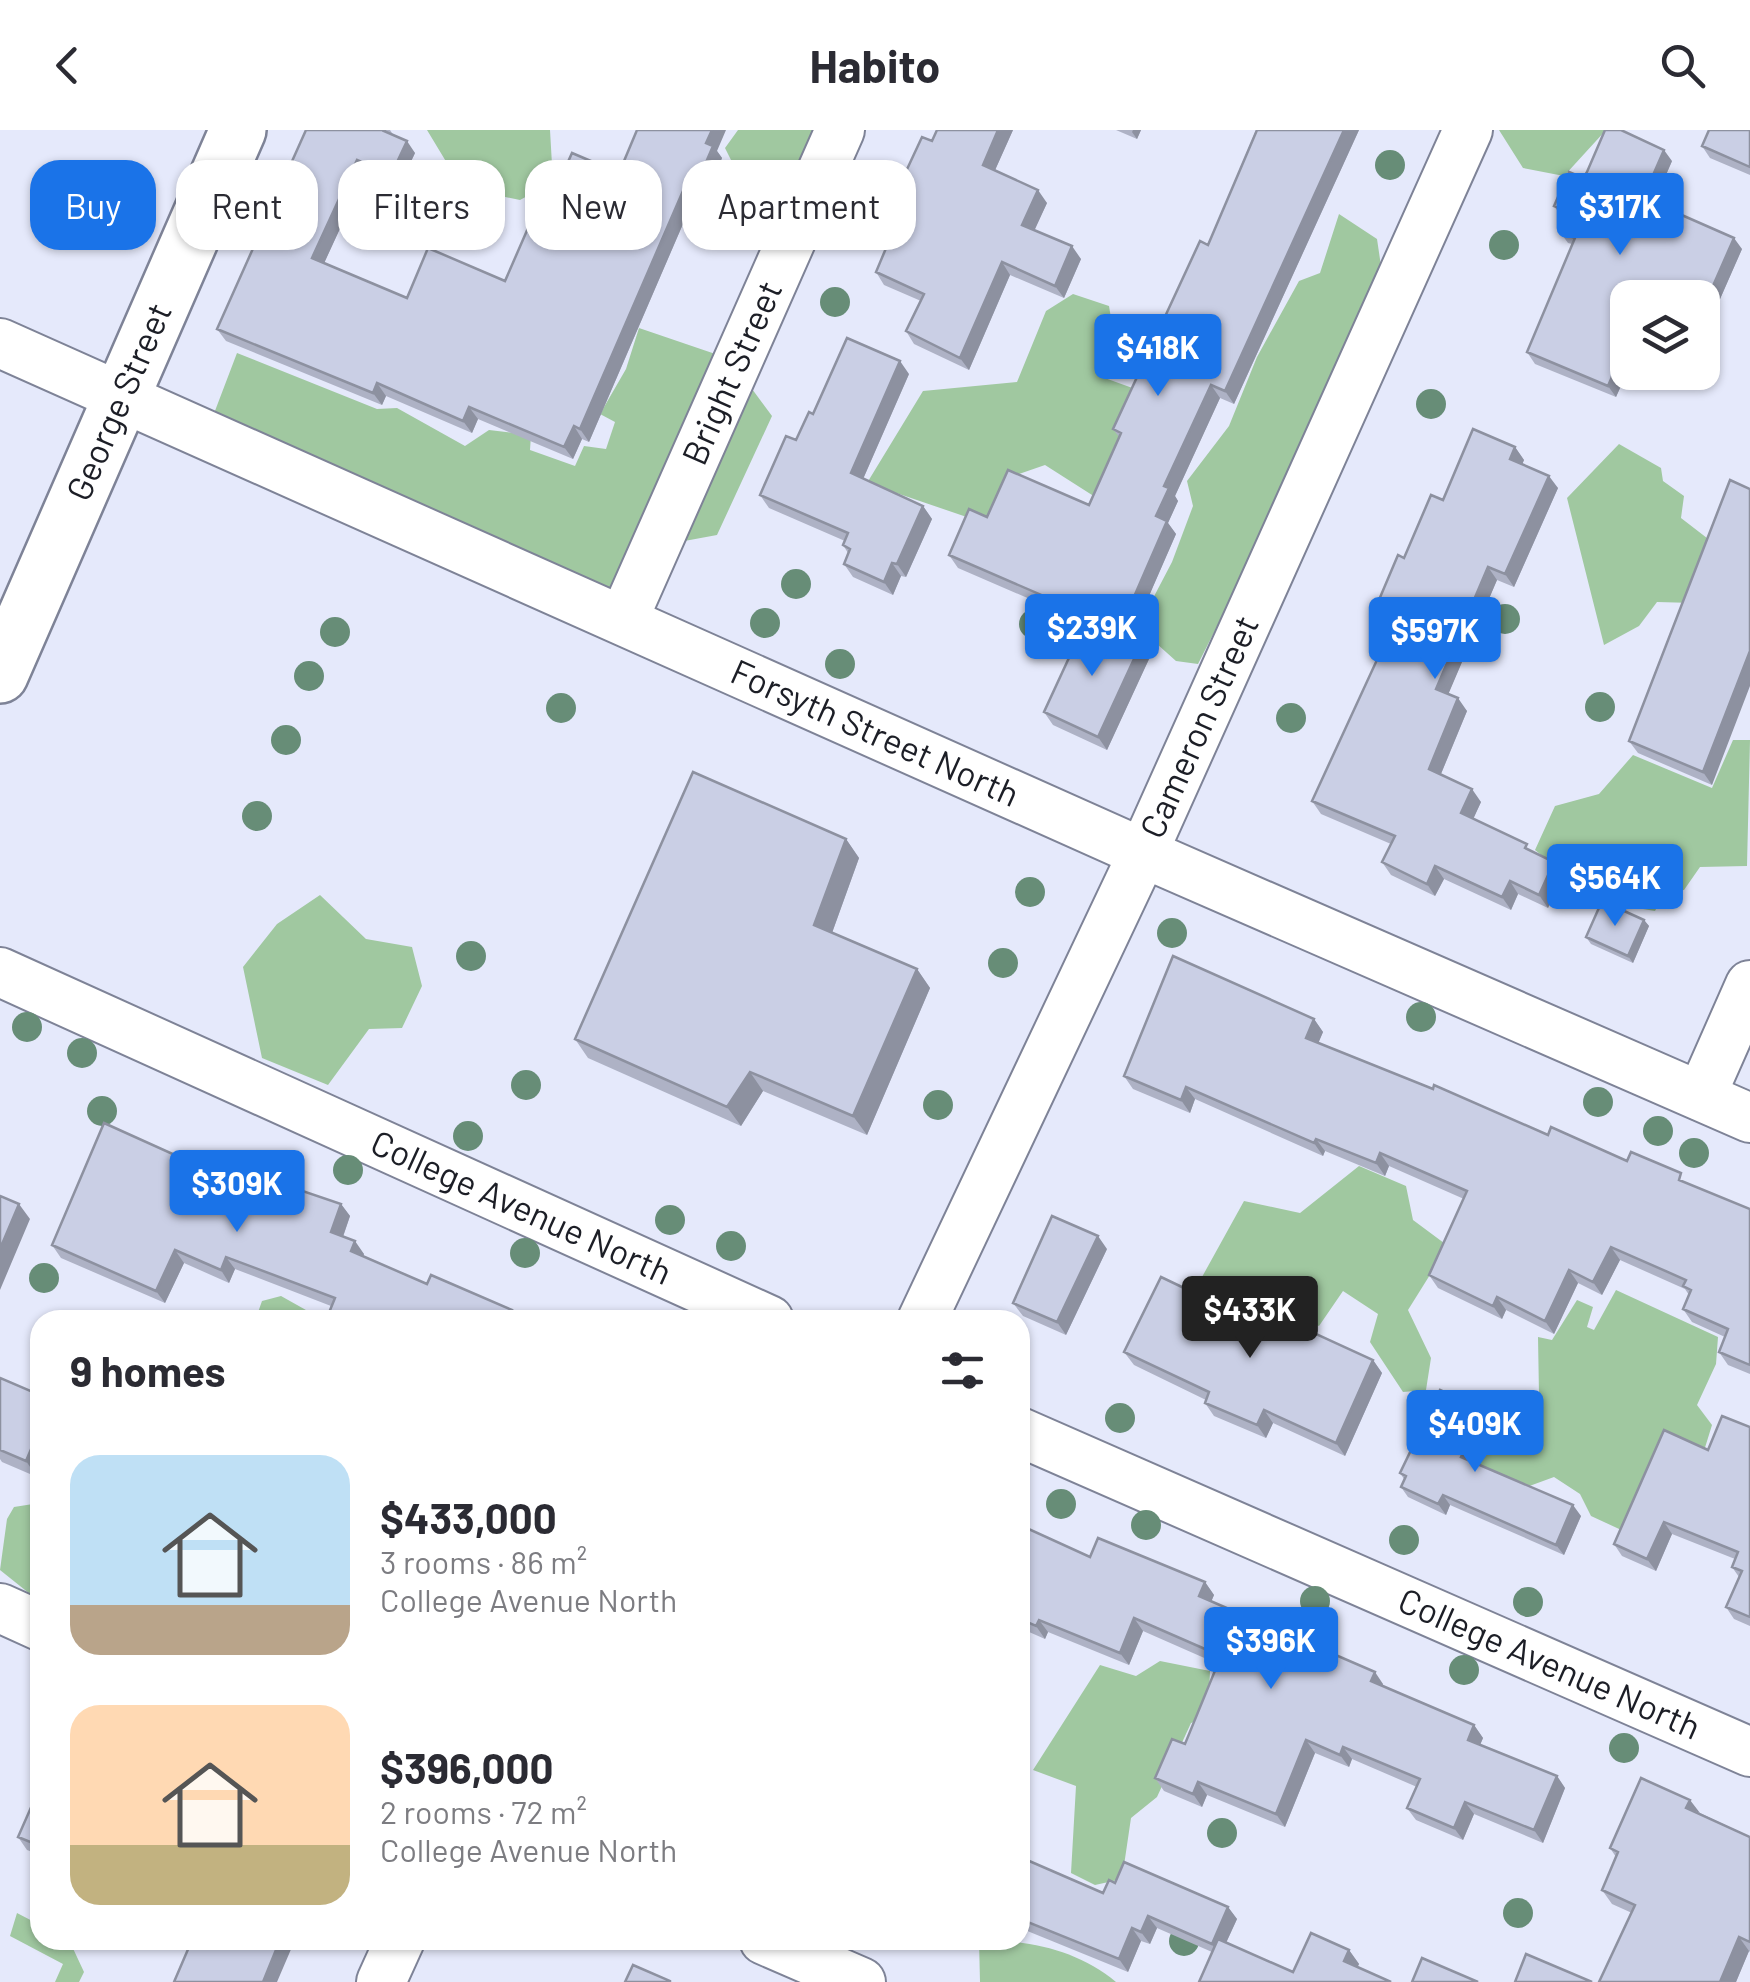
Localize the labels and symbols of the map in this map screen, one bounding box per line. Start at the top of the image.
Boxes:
pin: $317K [1550,173,1690,258]
street label: Bright Street [672,274,790,471]
street label: George Street [56,296,179,506]
pin: $418K [1088,314,1228,399]
pin: $239K [1022,594,1162,679]
pin: $597K [1365,597,1505,682]
street label: Cameron Street [1130,608,1266,844]
street label: Forsyth Street North [725,649,1026,814]
pin: $564K [1545,844,1685,929]
street label: College Avenue North [365,1120,679,1292]
pin: $309K [167,1150,307,1235]
pin: $433K [1180,1276,1320,1361]
pin: $409K [1405,1390,1545,1475]
street label: College Avenue North [1393,1578,1708,1747]
pin: $396K [1201,1607,1341,1692]

